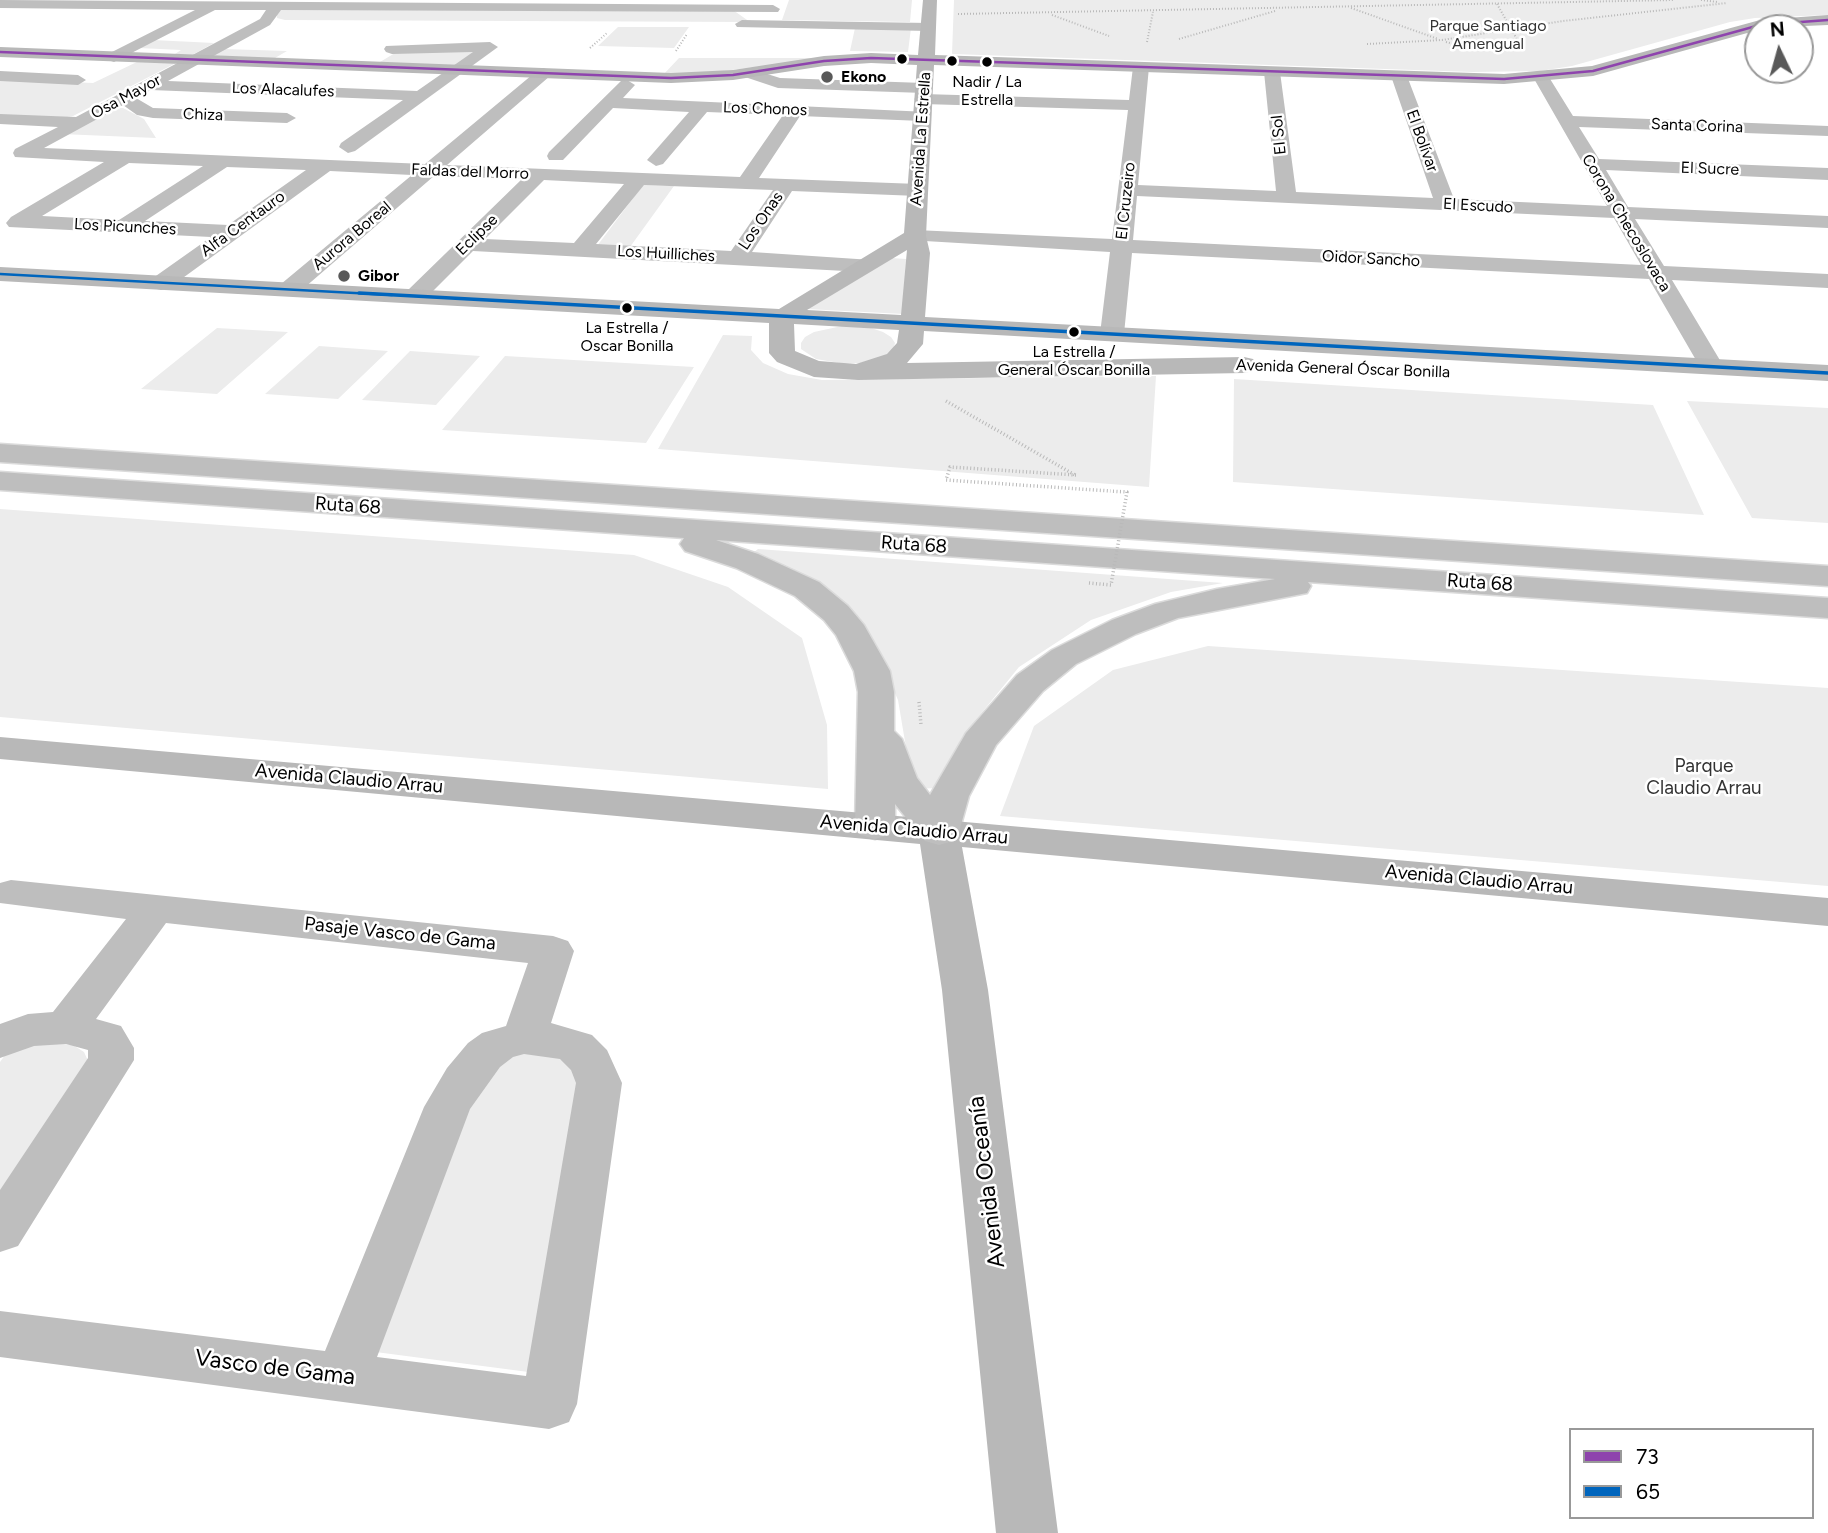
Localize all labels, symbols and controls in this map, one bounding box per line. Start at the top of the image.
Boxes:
north arrow [1744,14,1814,84]
park label: Parque Santiago Amengual [1429,16,1547,54]
text: N [1769,17,1786,42]
unlabelled marker [895,52,909,66]
unlabelled marker [945,54,959,68]
marker: Nadir / La Estrella [980,55,994,69]
place label: Ekono [841,67,886,87]
marker: Ekono [819,69,835,85]
street label: Osa Mayor [88,71,164,123]
street label: Avenida La Estrella [907,71,935,207]
place label: Nadir / La Estrella [952,72,1022,110]
street label: Los Alacalufes [231,79,335,101]
street label: Los Chonos [722,98,808,120]
street label: Chiza [183,105,223,125]
street label: El Bolívar [1402,107,1442,175]
street label: El Sol [1267,114,1291,156]
street label: Santa Corina [1651,115,1743,137]
street label: Corona Checoslovaca [1577,151,1675,295]
street label: El Sucre [1680,158,1740,180]
street label: Faldas del Morro [411,160,529,184]
street label: El Cruzeiro [1112,161,1140,241]
street label: Alfa Centauro [197,187,289,261]
street label: Los Onas [735,188,787,254]
street label: El Escudo [1442,195,1514,217]
street label: Aurora Boreal [309,198,395,274]
street label: Eclipse [452,210,502,260]
street label: Los Picunches [73,215,177,239]
street label: Los Huilliches [616,242,716,266]
street label: Oidor Sancho [1322,247,1420,271]
place label: Gibor [358,266,399,286]
marker: Gibor [336,268,352,284]
marker: La Estrella / Oscar Bonilla [620,301,634,315]
place label: La Estrella / Oscar Bonilla [581,318,673,356]
marker: La Estrella / General Óscar Bonilla [1067,325,1081,339]
place label: La Estrella / General Óscar Bonilla [998,342,1150,380]
street label: Avenida General Óscar Bonilla [1236,356,1450,382]
street label: Ruta 68 [314,492,382,520]
street label: Ruta 68 [880,531,948,559]
street label: Ruta 68 [1446,569,1514,597]
park label: Parque Claudio Arrau [1646,755,1762,799]
street label: Avenida Claudio Arrau [254,759,444,799]
street label: Avenida Claudio Arrau [819,810,1009,850]
street label: Avenida Claudio Arrau [1384,860,1574,900]
street label: Pasaje Vasco de Gama [303,913,497,955]
street label: Avenida Oceanía [963,1094,1011,1270]
street label: Vasco de Gama [193,1344,357,1392]
legend [1569,1428,1814,1519]
text: 73 [1636,1444,1659,1469]
text: 65 [1636,1479,1660,1504]

